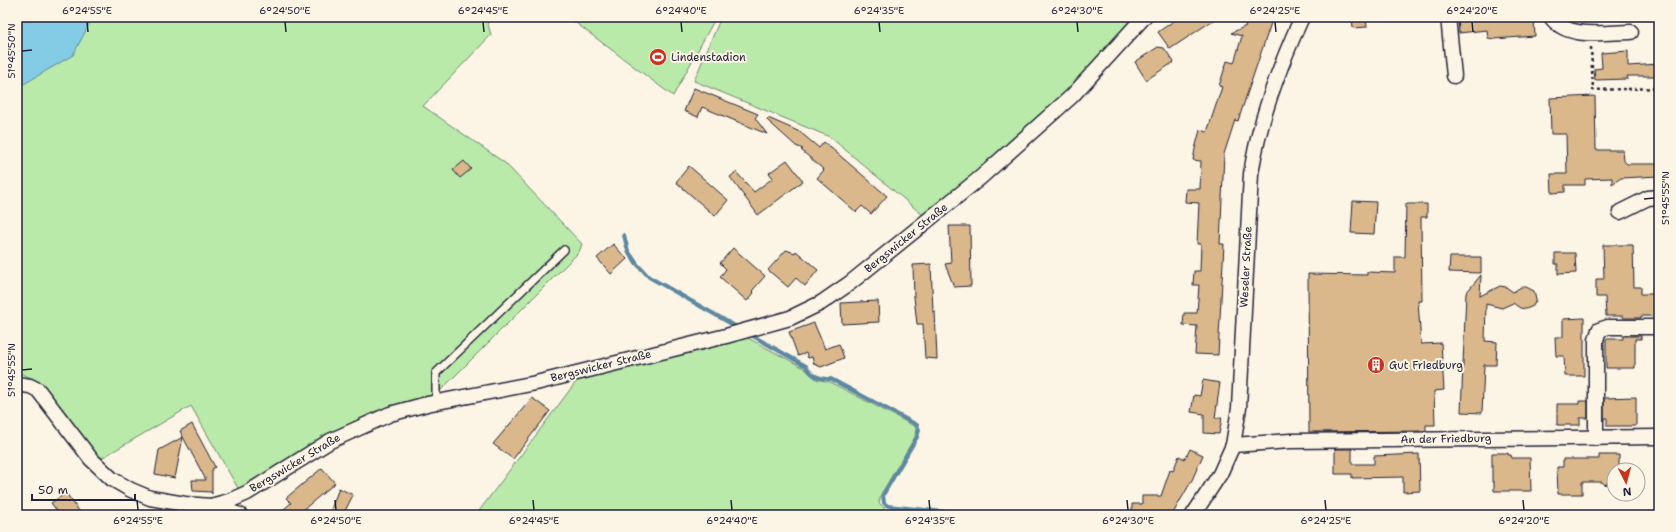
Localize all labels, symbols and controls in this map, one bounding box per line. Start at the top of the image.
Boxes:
text: 6°24'55"E [62,4,112,17]
text: 6°24'50"E [259,4,311,17]
text: 6°24'45"E [458,4,508,17]
text: 6°24'40"E [655,4,707,17]
text: 6°24'35"E [854,4,904,17]
text: 6°24'30"E [1051,4,1103,17]
text: 6°24'25"E [1250,4,1300,17]
text: 6°24'20"E [1446,4,1498,17]
text: 51°45'50"N [5,23,18,79]
sports icon: Lindenstadion [648,47,668,67]
place label: Lindenstadion [671,50,746,65]
text: 51°45'55"N [1659,171,1672,225]
street label: Bergswicker Straße [861,200,951,276]
street label: Weseler Straße [1236,226,1256,308]
text: 51°45'55"N [5,343,18,397]
street label: Bergswicker Straße [549,346,653,386]
building icon: Gut Friedburg [1366,355,1386,375]
place label: Gut Friedburg [1389,358,1463,373]
street label: Bergswicker Straße [247,430,343,496]
street label: An der Friedburg [1400,431,1492,447]
north arrow [1606,462,1646,502]
scale bar [32,476,135,502]
text: 50 m [38,482,68,498]
text: N [1622,484,1632,499]
text: 6°24'55"E [113,514,163,527]
text: 6°24'50"E [310,514,362,527]
text: 6°24'45"E [509,514,559,527]
text: 6°24'40"E [706,514,758,527]
text: 6°24'35"E [905,514,955,527]
text: 6°24'30"E [1102,514,1154,527]
text: 6°24'25"E [1301,514,1351,527]
text: 6°24'20"E [1498,514,1550,527]

